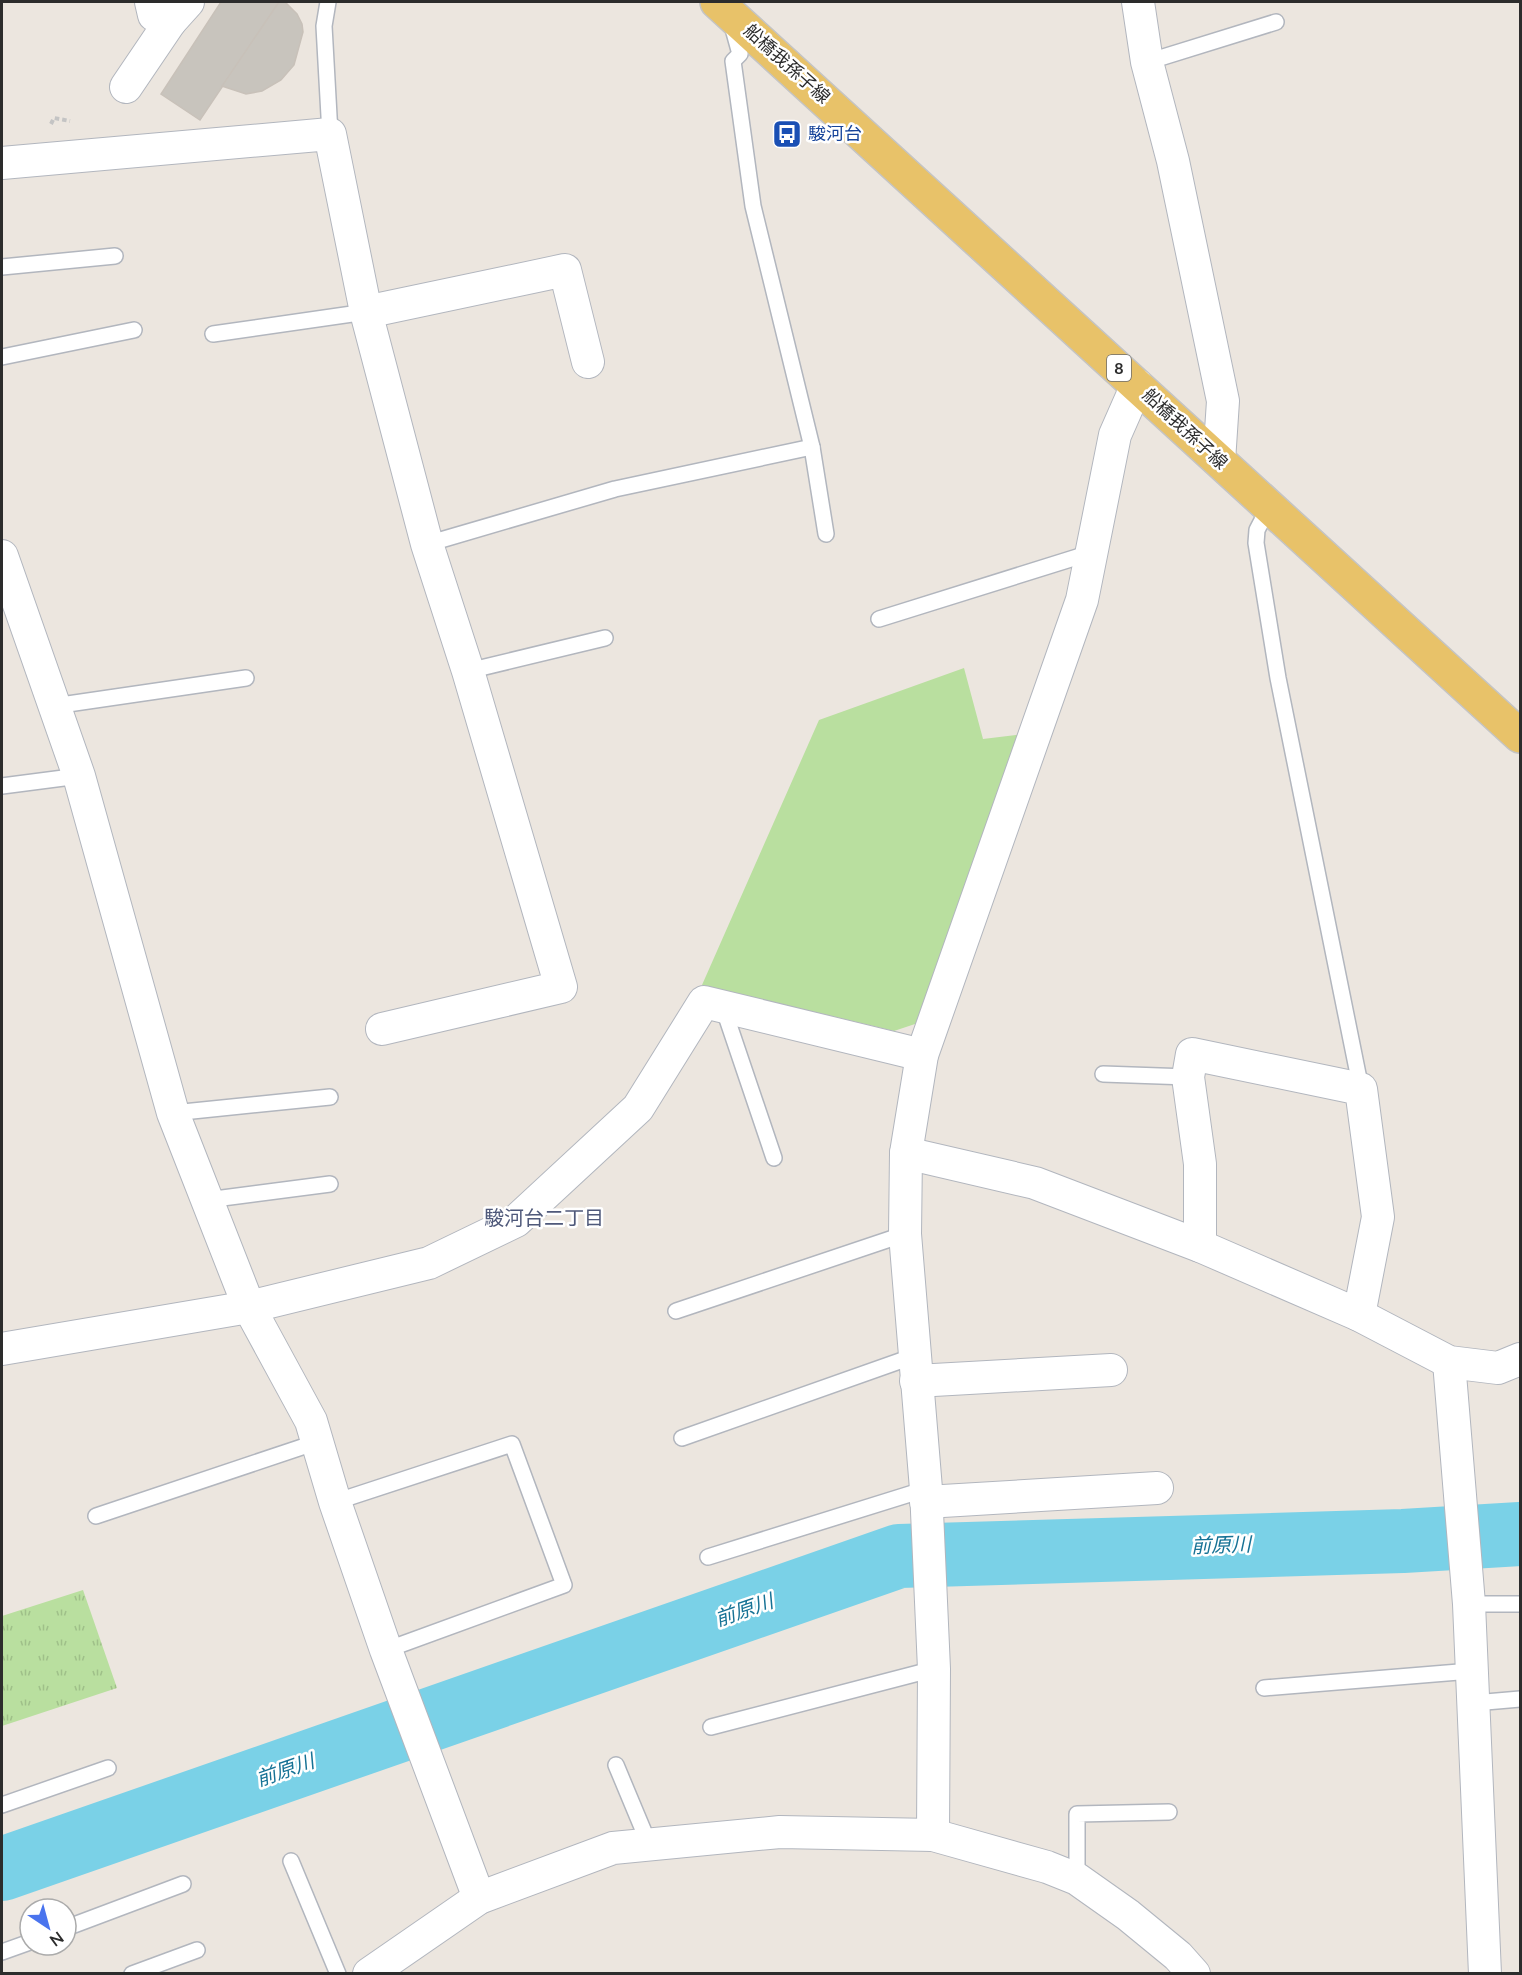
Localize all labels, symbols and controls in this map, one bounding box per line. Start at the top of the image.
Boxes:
street label: 船橋我孫子線 [740,19,835,108]
bus stop icon: 駿河台 [771,118,803,150]
place label: 駿河台 [808,122,862,144]
road number: 8 [1107,355,1131,381]
street label: 船橋我孫子線 [1139,383,1233,473]
district label: 駿河台二丁目 [484,1205,604,1229]
water label: 前原川 [1191,1531,1253,1557]
water label: 前原川 [711,1587,778,1630]
water label: 前原川 [252,1747,319,1790]
north arrow [18,1897,78,1957]
text: N [47,1928,68,1951]

